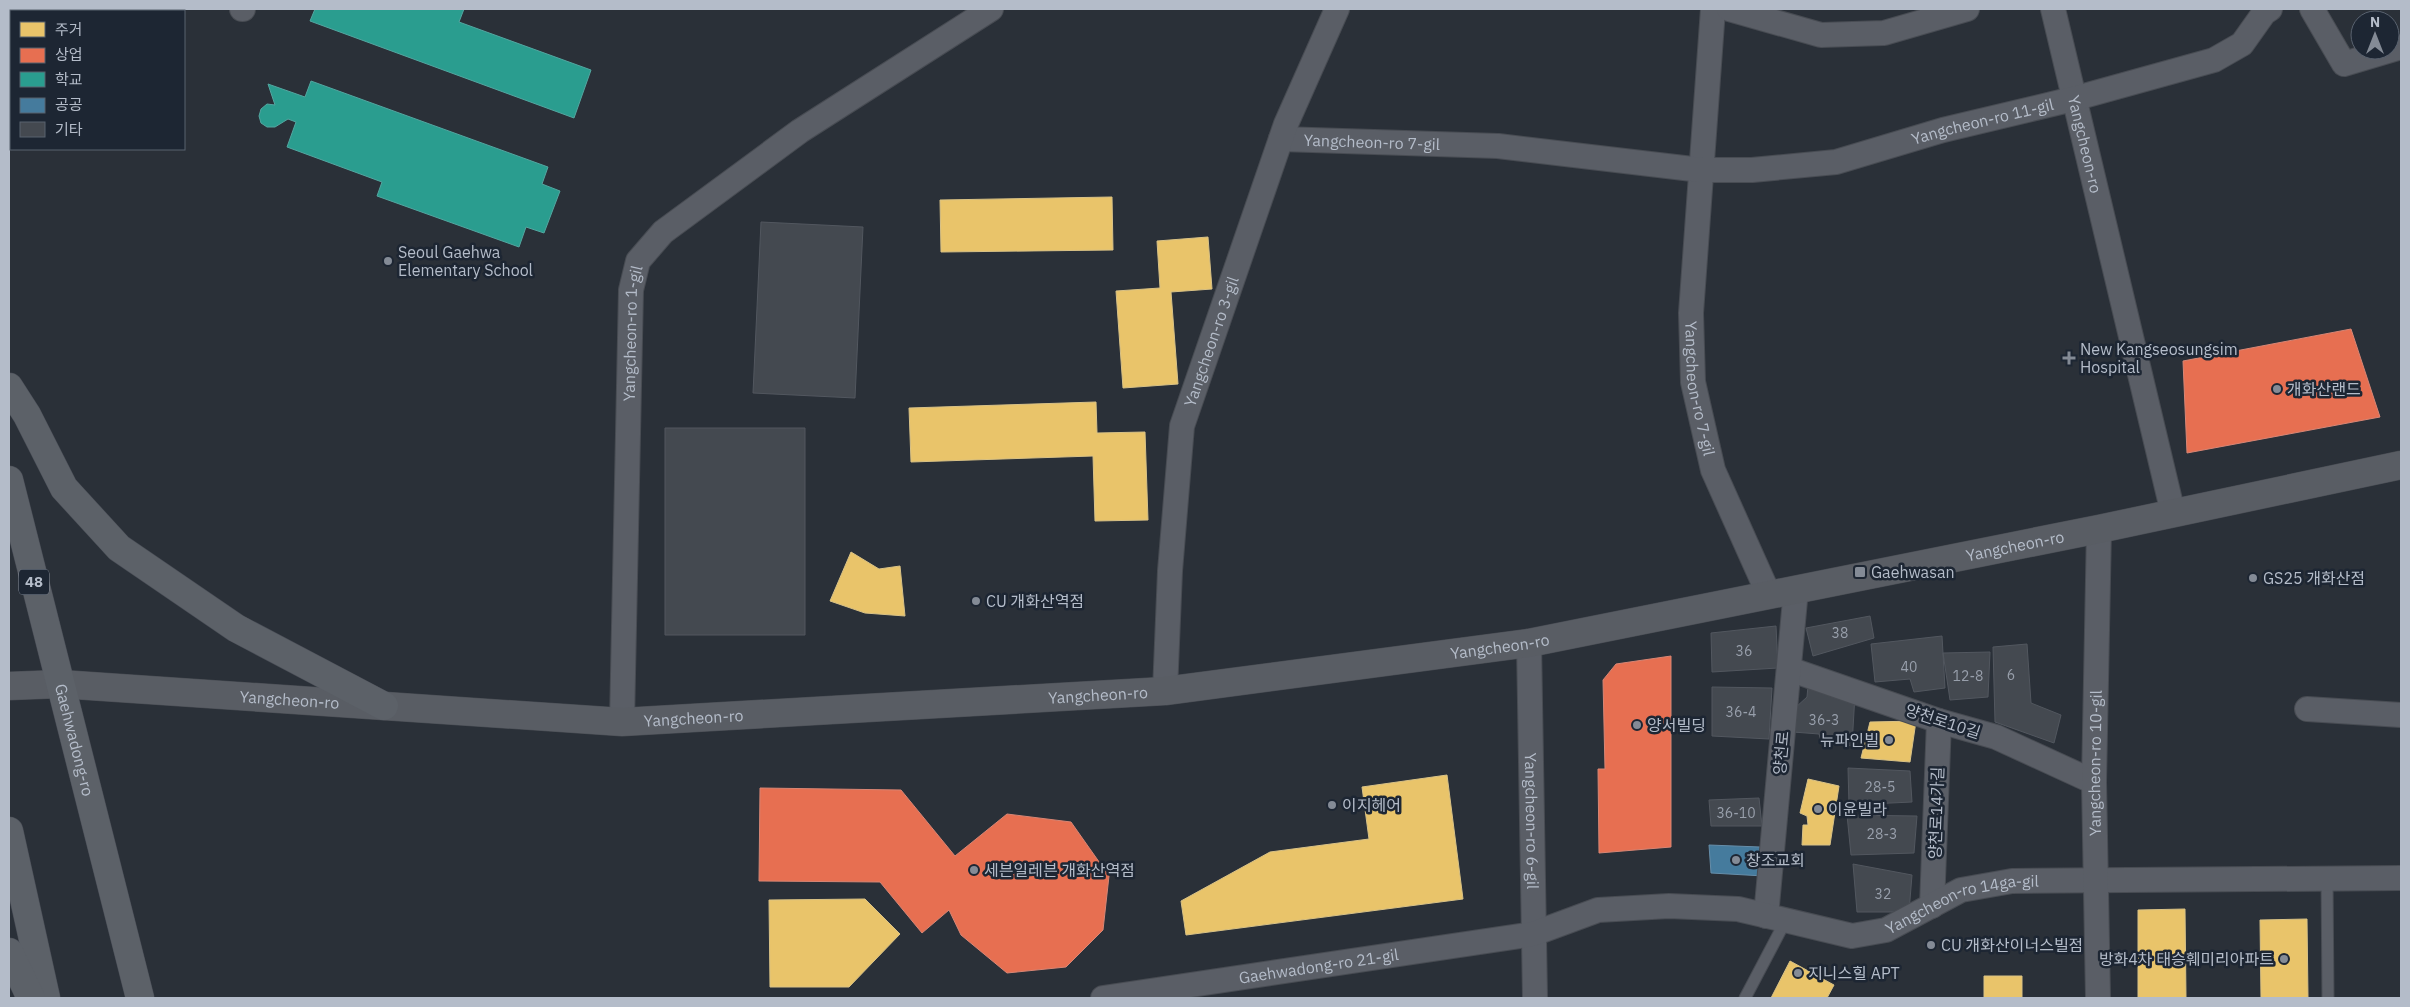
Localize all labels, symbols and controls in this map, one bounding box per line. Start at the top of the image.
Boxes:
legend [10,10,185,150]
north arrow [2350,10,2400,60]
text: N [2370,13,2380,31]
text: 주거 [55,20,83,39]
text: 상업 [55,45,83,64]
text: 학교 [55,70,83,89]
street label: Yangcheon-ro [2064,93,2106,195]
street label: Yangcheon-ro 11-gil [1909,94,2056,149]
text: 공공 [55,95,83,114]
text: 기타 [55,120,83,139]
street label: Yangcheon-ro 7-gil [1303,130,1440,154]
place label: Seoul Gaehwa Elementary School [398,242,533,280]
marker: Seoul Gaehwa Elementary School [382,255,394,267]
street label: Yangcheon-ro 1-gil [619,263,647,402]
street label: Yangcheon-ro 3-gil [1179,274,1243,409]
street label: Yangcheon-ro 7-gil [1681,321,1719,458]
place label: New Kangseosungsim Hospital [2080,339,2238,377]
marker: New Kangseosungsim Hospital [2062,351,2076,365]
place label: 개화산랜드 [2287,379,2361,399]
marker: 개화산랜드 [2271,383,2283,395]
street label: Yangcheon-ro [1964,526,2066,565]
place label: Gaehwasan [1871,562,1955,582]
marker: Gaehwasan [1853,565,1867,579]
place label: GS25 개화산점 [2263,568,2365,588]
road number: 48 [19,570,49,594]
marker: GS25 개화산점 [2247,572,2259,584]
place label: CU 개화산역점 [986,591,1084,611]
marker: CU 개화산역점 [970,595,982,607]
house number: 38 [1832,624,1848,642]
street label: Yangcheon-ro [1449,629,1551,663]
house number: 36 [1736,642,1752,660]
house number: 40 [1901,658,1917,676]
house number: 6 [2007,666,2015,684]
house number: 12-8 [1953,667,1983,685]
street label: Gaehwadong-ro [51,682,99,798]
street label: Yangcheon-ro [1047,682,1148,708]
street label: Yangcheon-ro [239,686,340,713]
street label: Yangcheon-ro 10-gil [2084,690,2106,836]
street label: 양천로10길 [1903,699,1983,743]
house number: 36-4 [1726,703,1756,721]
street label: Yangcheon-ro [643,705,744,731]
house number: 36-3 [1809,711,1839,729]
place label: 양서빌딩 [1647,715,1706,735]
marker: 양서빌딩 [1631,719,1643,731]
street label: 양천로 [1769,730,1793,776]
place label: 뉴파인빌 [1820,730,1879,750]
marker: 뉴파인빌 [1883,734,1895,746]
street label: Yangcheon-ro 6-gil [1521,753,1543,889]
street label: 양천로14가길 [1924,766,1948,860]
house number: 28-5 [1865,778,1895,796]
place label: 이지헤어 [1342,795,1401,815]
marker: 이지헤어 [1326,799,1338,811]
place label: 이윤빌라 [1828,799,1887,819]
marker: 이윤빌라 [1812,803,1824,815]
house number: 36-10 [1716,804,1756,822]
house number: 28-3 [1867,825,1897,843]
place label: 창조교회 [1746,850,1805,870]
marker: 창조교회 [1730,854,1742,866]
place label: 세븐일레븐 개화산역점 [984,860,1135,880]
marker: 세븐일레븐 개화산역점 [968,864,980,876]
street label: Yangcheon-ro 14ga-gil [1882,870,2039,939]
house number: 32 [1875,885,1891,903]
place label: CU 개화산이너스빌점 [1941,935,2083,955]
marker: CU 개화산이너스빌점 [1925,939,1937,951]
street label: Gaehwadong-ro 21-gil [1237,944,1400,988]
place label: 방화4차 태승훼미리아파트 [2099,949,2274,969]
marker: 방화4차 태승훼미리아파트 [2278,953,2290,965]
place label: 지니스힐 APT [1808,963,1900,983]
marker: 지니스힐 APT [1792,967,1804,979]

